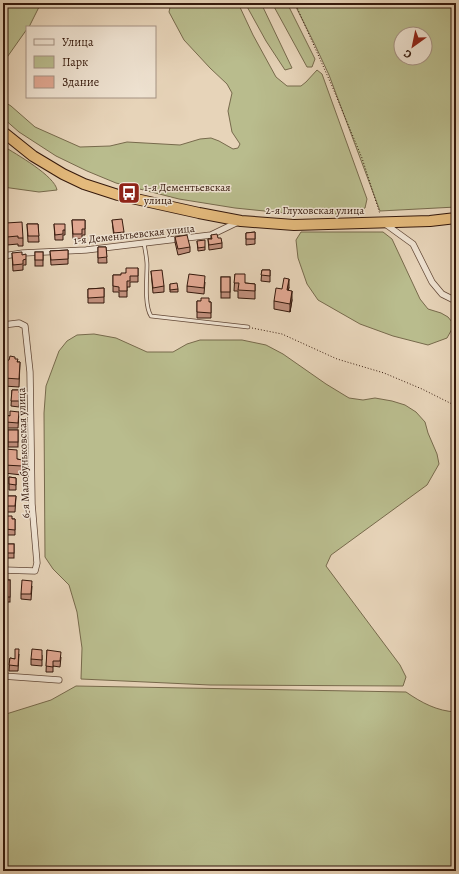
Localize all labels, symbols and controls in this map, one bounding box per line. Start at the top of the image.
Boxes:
legend [26,26,156,98]
north arrow [393,26,433,66]
text: Улица [62,34,94,50]
text: С [401,46,415,62]
text: Парк [62,54,88,70]
text: Здание [62,74,99,90]
bus stop icon: 1-я Дементьевская улица [116,180,142,206]
place label: 1-я Дементьевская улица [143,180,231,208]
street label: 2-я Глуховская улица [266,203,365,218]
street label: 1-я Деменьтьевская улица [73,221,196,248]
street label: 6-я Малобуньковская улица [14,386,33,519]

